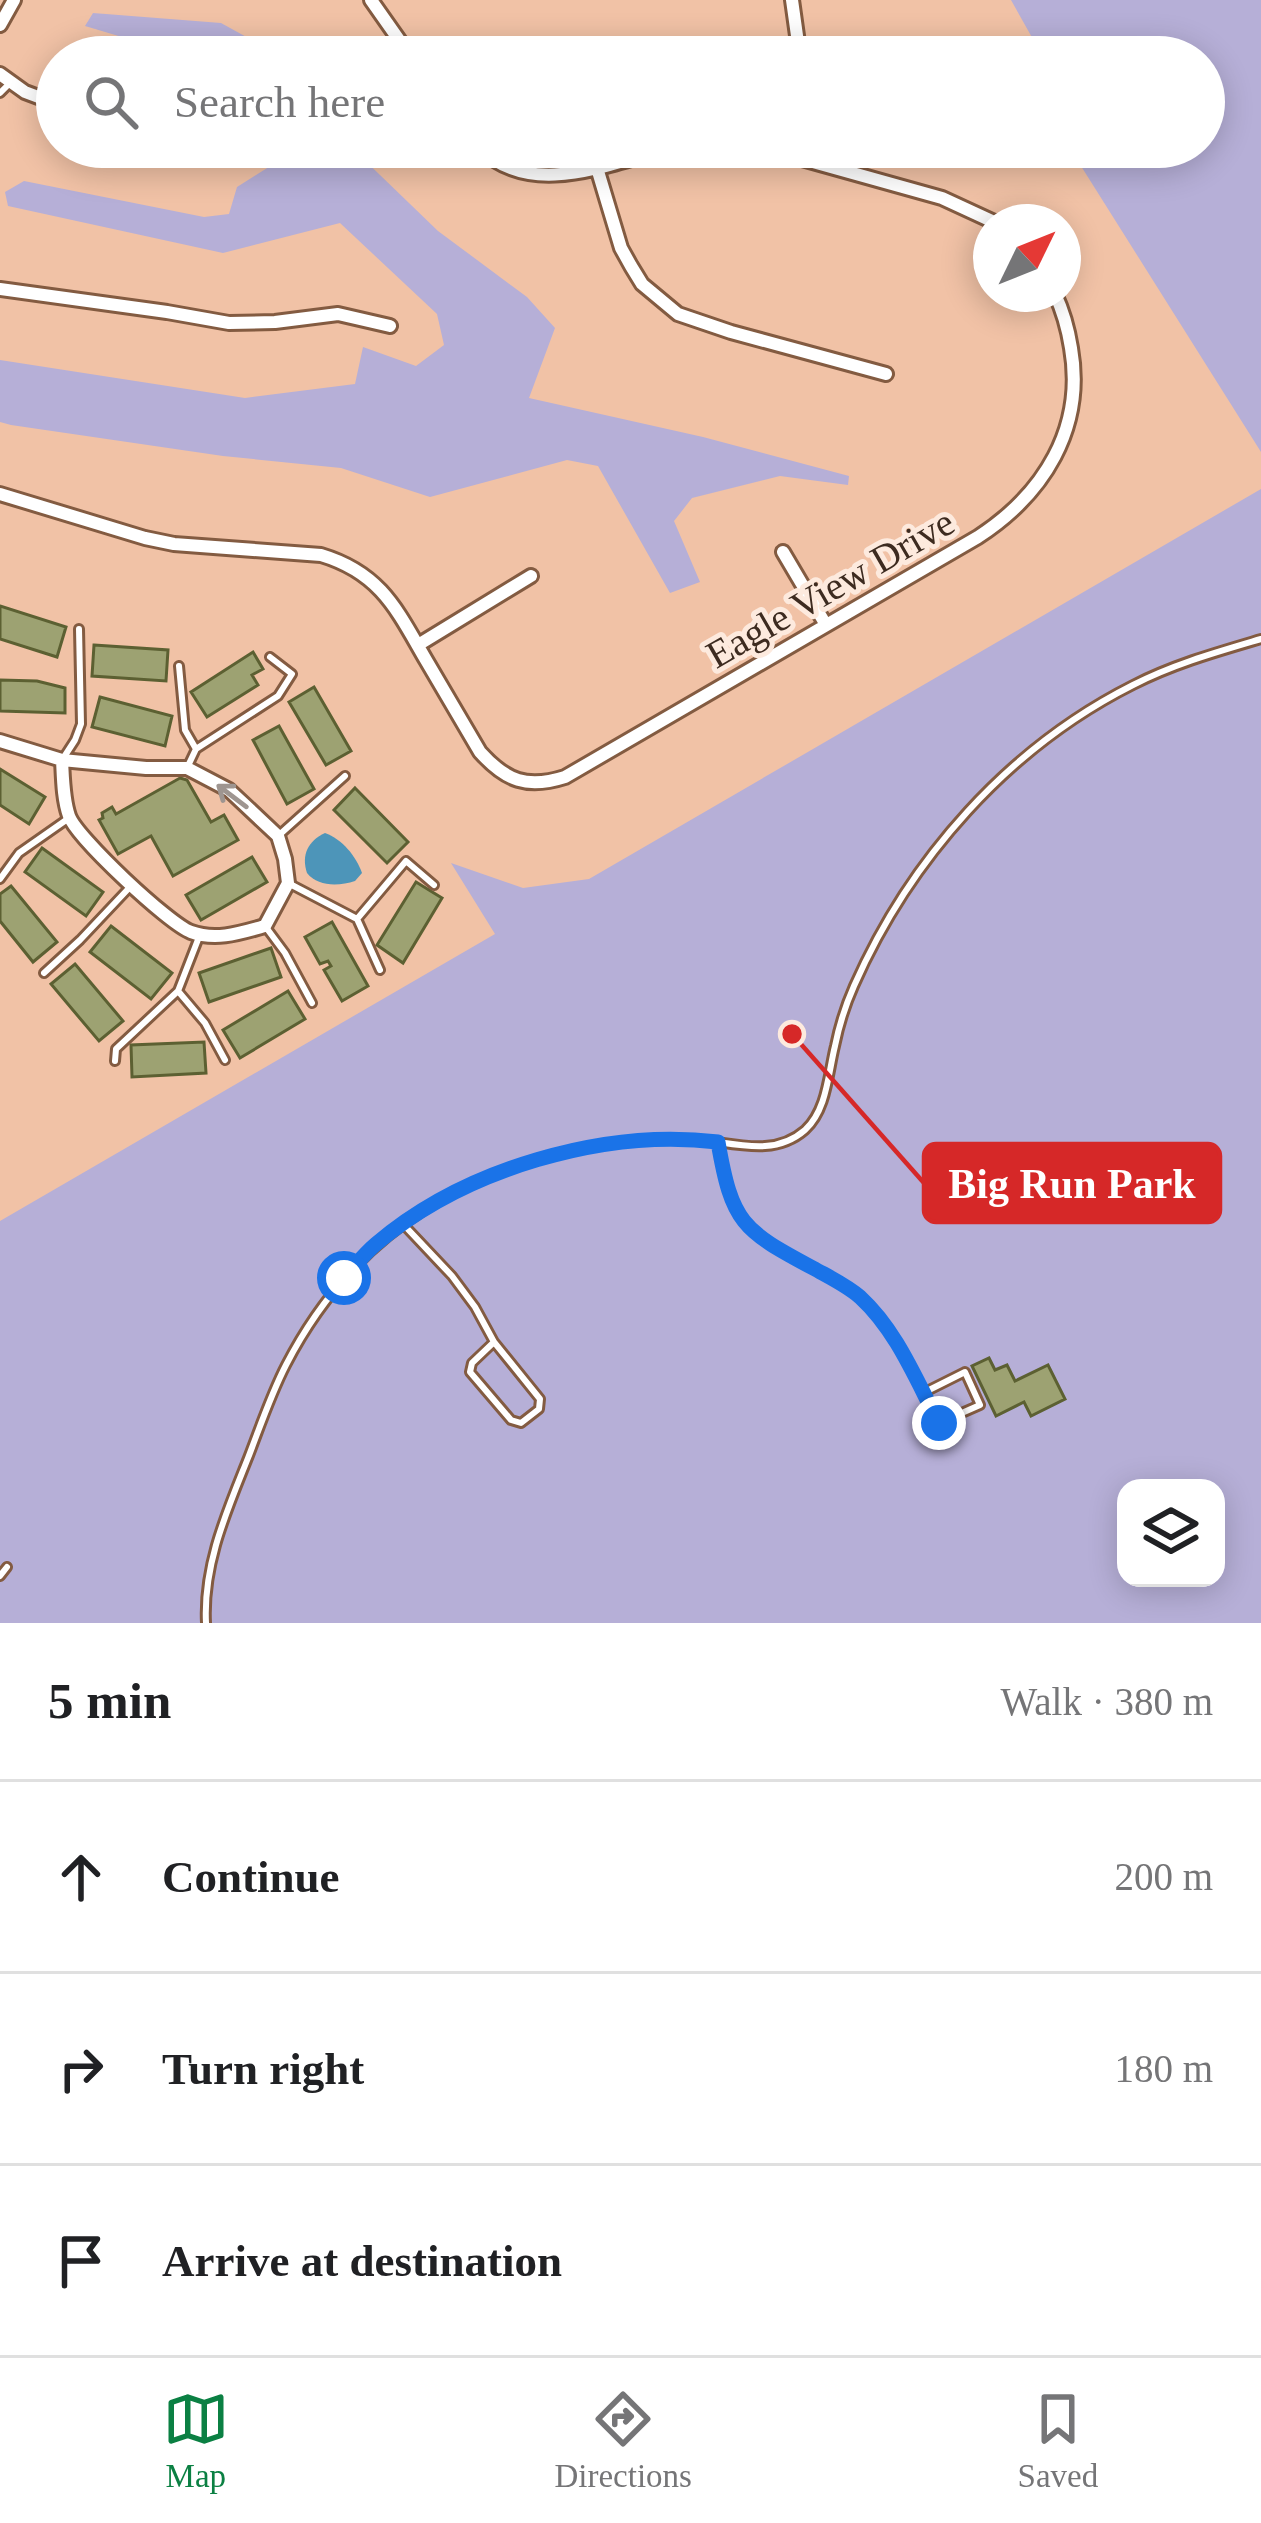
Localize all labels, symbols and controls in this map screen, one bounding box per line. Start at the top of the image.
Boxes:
search box [36,36,1225,168]
icon: search [78,69,144,135]
text: Search here [174,77,385,127]
north arrow [973,204,1081,312]
street label: Eagle View Drive [699,500,962,677]
one-way arrow [216,783,248,809]
callout: Big Run Park [924,1144,1220,1222]
text: Big Run Park [948,1161,1196,1207]
route start [317,1251,371,1305]
route end [912,1396,966,1450]
map controls [1117,1479,1225,1587]
button: layers [1117,1479,1225,1587]
text: 5 min [48,1673,171,1729]
text: Walk · 380 m [1001,1680,1213,1723]
icon: ahead [48,1844,114,1910]
text: Continue [162,1852,340,1902]
text: 200 m [1114,1855,1213,1898]
icon: right [48,2036,114,2102]
text: Turn right [162,2044,364,2094]
text: 180 m [1114,2047,1213,2090]
icon: arrive [48,2228,114,2294]
text: Arrive at destination [162,2236,562,2286]
tab: Map [163,2386,229,2495]
tab: Directions [554,2386,692,2495]
tab: Saved [1018,2386,1098,2495]

